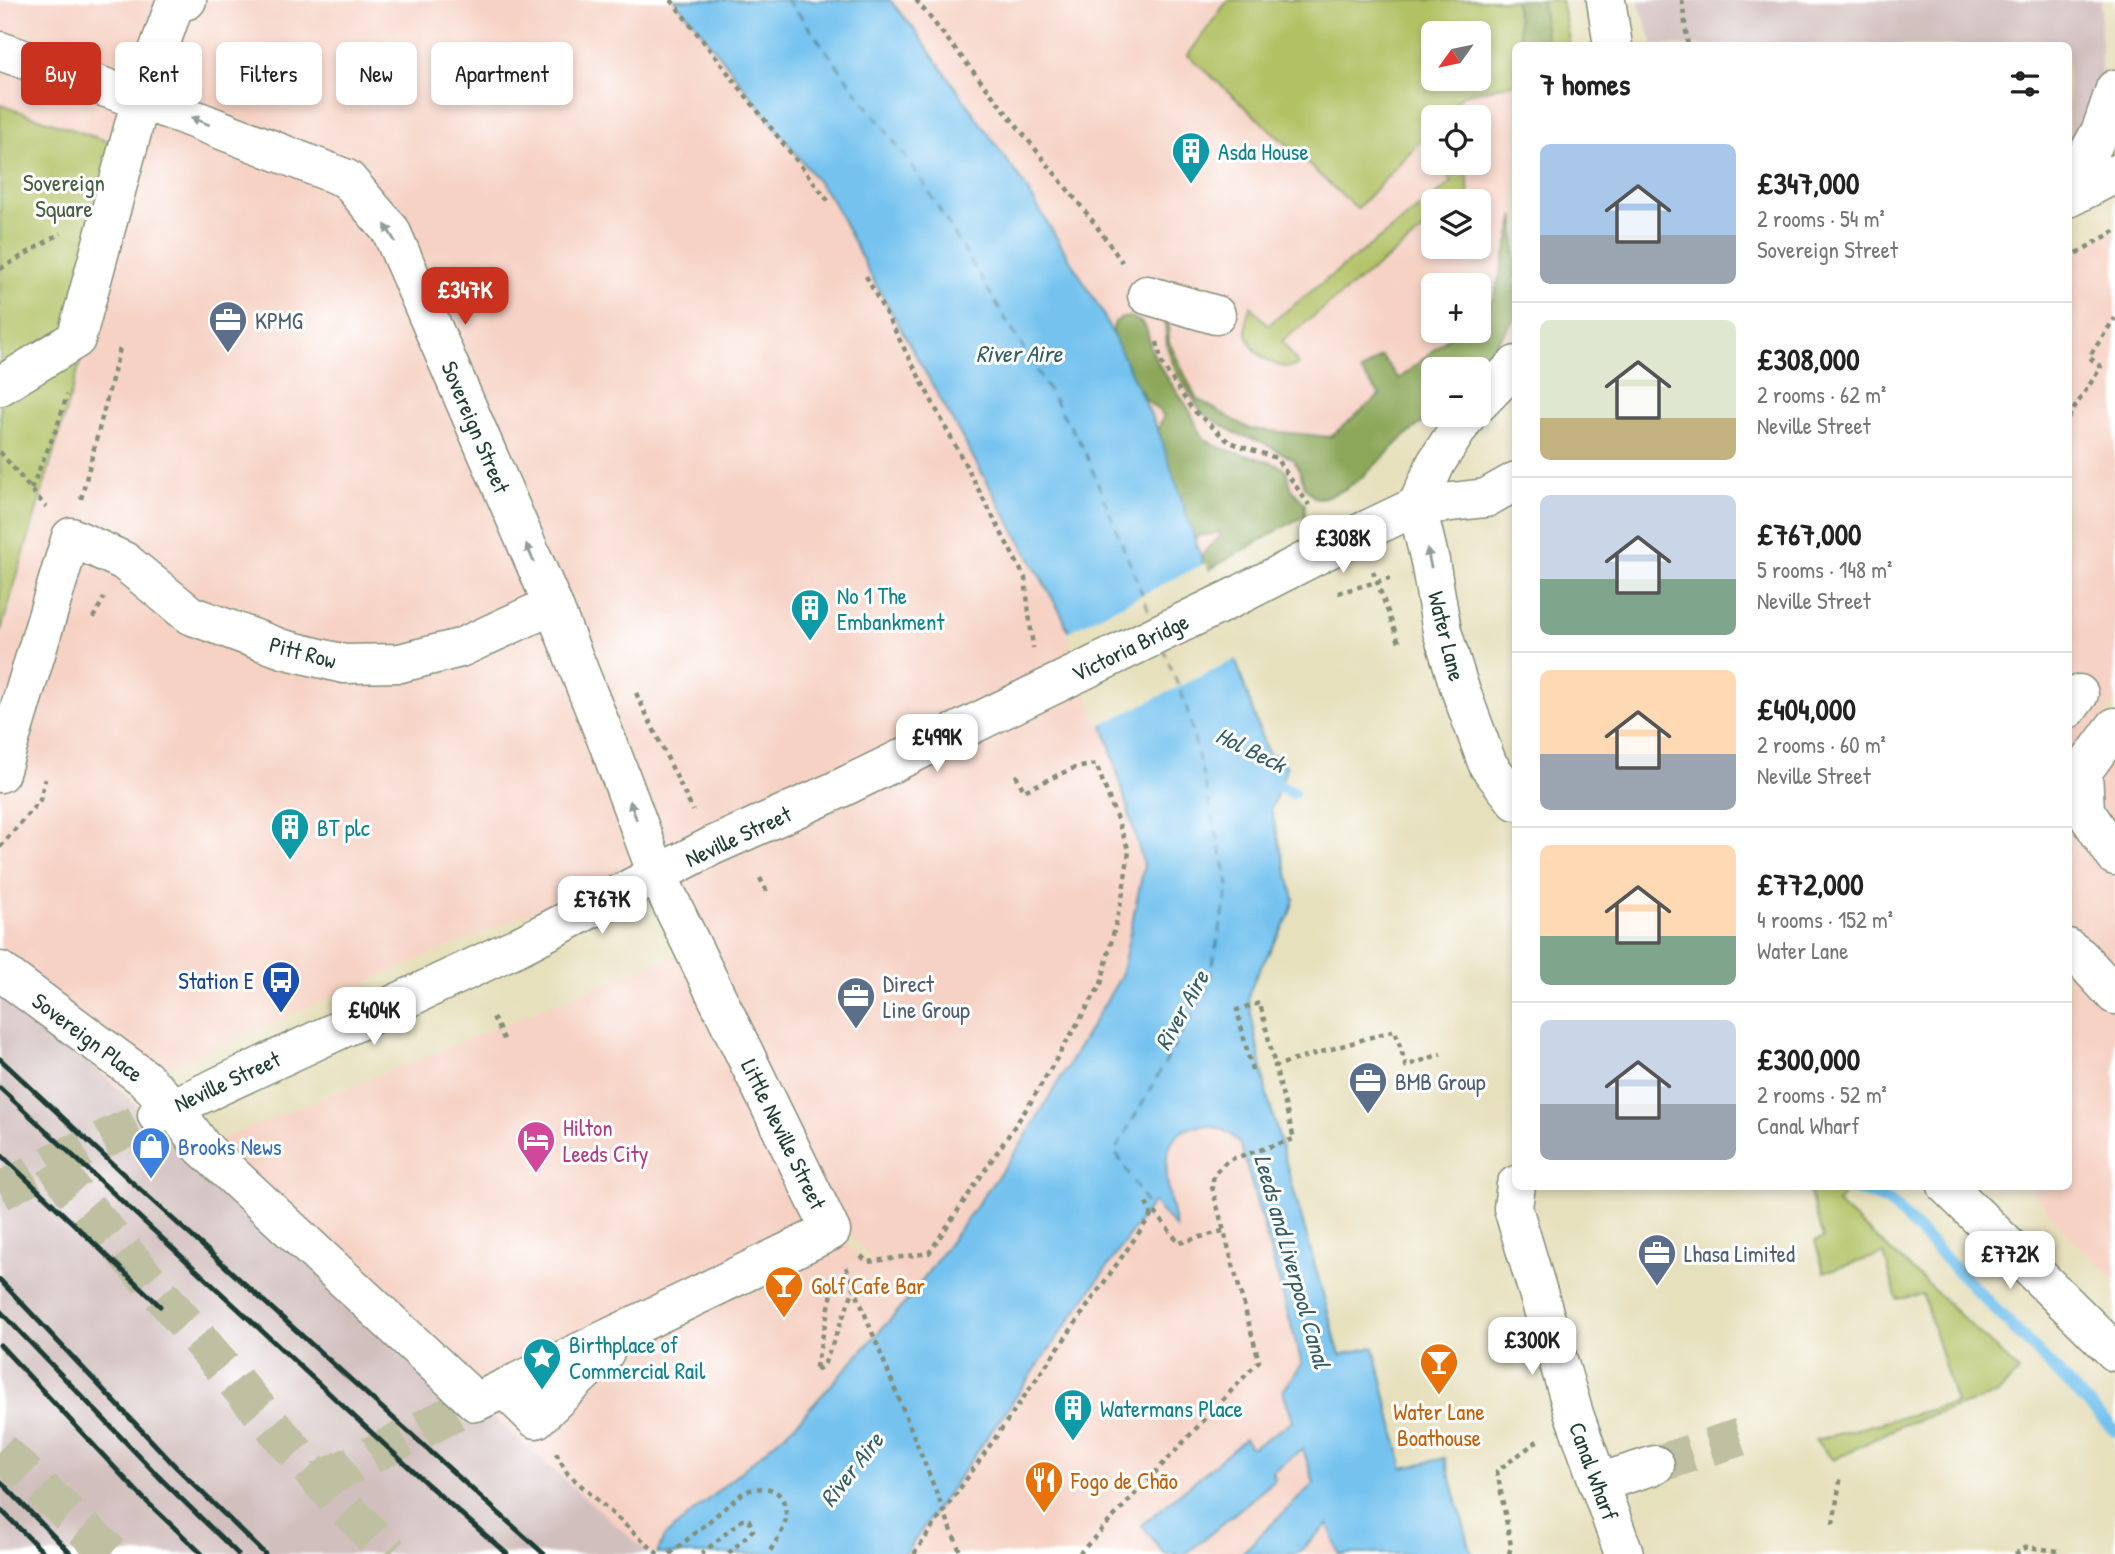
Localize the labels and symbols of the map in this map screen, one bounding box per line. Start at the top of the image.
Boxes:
north arrow [1421,21,1491,91]
one-way arrow [189,116,210,127]
building icon: Asda House [1170,130,1212,185]
place label: Asda House [1218,136,1309,167]
park label: Sovereign Square [23,167,105,224]
one-way arrow [384,224,396,243]
pin: £347K [416,268,514,327]
office icon: KPMG [207,299,249,354]
place label: KPMG [255,305,303,336]
water label: River Aire [976,337,1063,369]
street label: Sovereign Street [434,356,518,499]
pin: £308K [1294,516,1392,575]
one-way arrow [525,543,536,564]
one-way arrow [1424,547,1435,569]
place label: No 1 The Embankment [837,580,945,637]
building icon: No 1 The Embankment [789,587,831,642]
street label: Water Lane [1421,588,1473,684]
street label: Victoria Bridge [1066,605,1194,689]
street label: Pitt Row [266,628,340,676]
pin: £499K [888,714,986,774]
water label: Hol Beck [1211,718,1293,780]
street label: Neville Street [680,797,797,874]
one-way arrow [628,799,639,820]
building icon: BT plc [269,806,311,861]
place label: BT plc [317,812,370,843]
pin: £767K [553,876,651,936]
bus stop icon: Station E [260,959,302,1014]
water label: River Aire [1146,963,1217,1055]
place label: Station E [178,965,254,996]
place label: Direct Line Group [883,968,970,1025]
office icon: Direct Line Group [835,975,877,1030]
street label: Sovereign Place [26,985,150,1089]
pin: £404K [325,988,423,1047]
street label: Neville Street [169,1042,286,1119]
street label: Little Neville Street [734,1054,834,1215]
office icon: BMB Group [1347,1060,1389,1115]
place label: BMB Group [1395,1066,1486,1097]
place label: Hilton Leeds City [563,1112,649,1169]
hotel icon: Hilton Leeds City [515,1119,557,1174]
shop icon: Brooks News [130,1125,172,1180]
place label: Brooks News [178,1131,282,1162]
water label: Leeds and Liverpool Canal [1246,1151,1339,1373]
office icon: Lhasa Limited [1636,1232,1678,1287]
pin: £772K [1961,1232,2059,1291]
place label: Lhasa Limited [1684,1238,1795,1269]
bar icon: Golf Cafe Bar [763,1264,805,1319]
place label: Golf Cafe Bar [811,1270,925,1301]
pin: £300K [1483,1318,1581,1377]
place label: Birthplace of Commercial Rail [569,1329,706,1386]
place icon: Birthplace of Commercial Rail [521,1336,563,1391]
bar icon: Water Lane Boathouse [1418,1341,1460,1396]
building icon: Watermans Place [1052,1387,1094,1442]
place label: Watermans Place [1100,1393,1243,1424]
place label: Water Lane Boathouse [1393,1396,1485,1453]
street label: Canal Wharf [1562,1418,1626,1525]
water label: River Aire [812,1424,891,1513]
restaurant icon: Fogo de Chão [1023,1459,1065,1514]
place label: Fogo de Chão [1070,1465,1178,1496]

